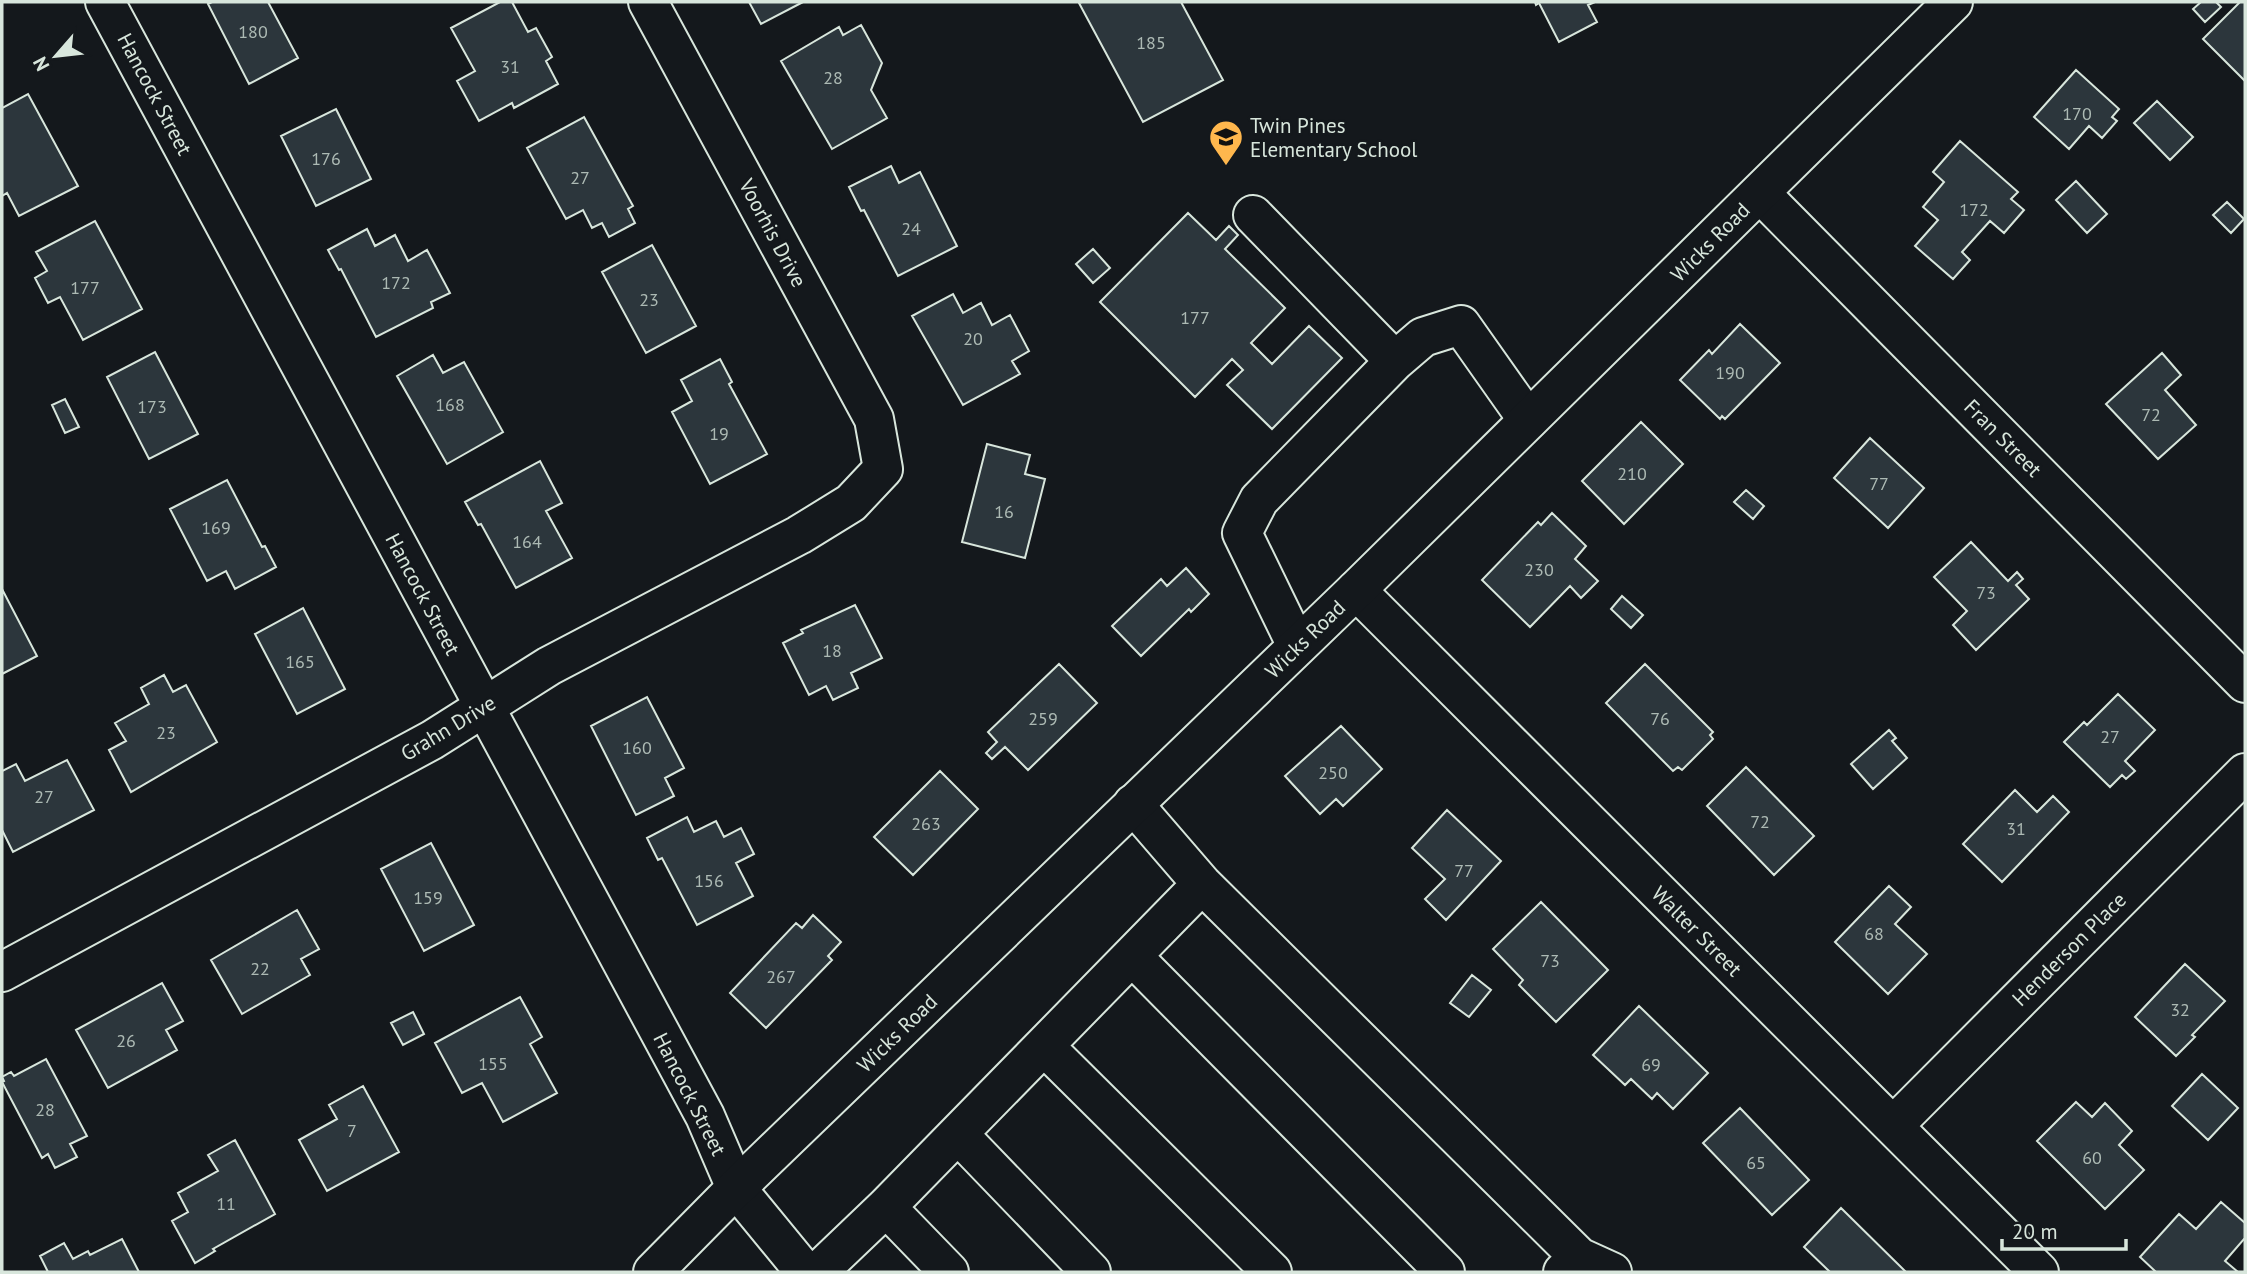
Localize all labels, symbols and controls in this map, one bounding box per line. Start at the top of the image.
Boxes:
house number: 180 [238,20,268,43]
north arrow [21,21,91,91]
street label: Hancock Street [112,28,198,160]
house number: 185 [1136,31,1166,54]
text: N [27,53,55,75]
house number: 31 [500,55,520,78]
house number: 28 [823,66,843,89]
house number: 170 [2062,102,2092,125]
place label: Twin Pines Elementary School [1250,112,1417,163]
school or university icon: Twin Pines Elementary School [1207,118,1245,167]
house number: 176 [311,147,341,170]
house number: 27 [570,166,590,189]
street label: Voorhis Drive [733,173,813,292]
street label: Wicks Road [1665,197,1755,287]
house number: 172 [1959,198,1989,221]
house number: 24 [901,217,921,240]
house number: 172 [381,271,411,294]
house number: 177 [70,276,100,299]
house number: 23 [639,288,659,311]
house number: 177 [1180,306,1210,329]
house number: 20 [963,327,983,350]
house number: 190 [1715,361,1745,384]
house number: 168 [435,393,465,416]
street label: Fran Street [1958,393,2048,483]
house number: 173 [137,395,167,418]
house number: 72 [2141,403,2161,426]
house number: 19 [709,422,729,445]
house number: 210 [1617,462,1647,485]
house number: 77 [1869,472,1889,495]
house number: 16 [994,500,1014,523]
house number: 169 [201,516,231,539]
street label: Hancock Street [380,528,466,660]
house number: 164 [512,530,542,553]
house number: 230 [1524,558,1554,581]
house number: 73 [1976,581,1996,604]
street label: Wicks Road [1259,594,1351,684]
house number: 18 [822,639,842,662]
house number: 165 [285,650,315,673]
street label: Grahn Drive [396,689,500,767]
house number: 259 [1028,707,1058,730]
house number: 76 [1650,707,1670,730]
house number: 23 [156,721,176,744]
house number: 27 [2100,725,2120,748]
house number: 160 [622,736,652,759]
house number: 250 [1318,761,1348,784]
house number: 27 [34,785,54,808]
house number: 72 [1750,810,1770,833]
house number: 263 [911,812,941,835]
house number: 31 [2006,817,2026,840]
house number: 77 [1454,859,1474,882]
house number: 156 [694,869,724,892]
street label: Walter Street [1646,880,1748,982]
house number: 159 [413,886,443,909]
street label: Henderson Place [2006,886,2132,1012]
house number: 68 [1864,922,1884,945]
house number: 73 [1540,949,1560,972]
house number: 22 [250,957,270,980]
house number: 267 [766,965,796,988]
street label: Wicks Road [851,988,943,1078]
house number: 32 [2170,998,2190,1021]
street label: Hancock Street [647,1028,733,1160]
house number: 26 [116,1029,136,1052]
house number: 155 [478,1052,508,1075]
house number: 69 [1641,1053,1661,1076]
house number: 28 [35,1098,55,1121]
house number: 7 [347,1119,357,1142]
house number: 60 [2082,1146,2102,1169]
house number: 65 [1746,1151,1766,1174]
house number: 11 [216,1192,236,1215]
scale bar [2002,1208,2126,1252]
text: 20 m [2012,1218,2058,1245]

